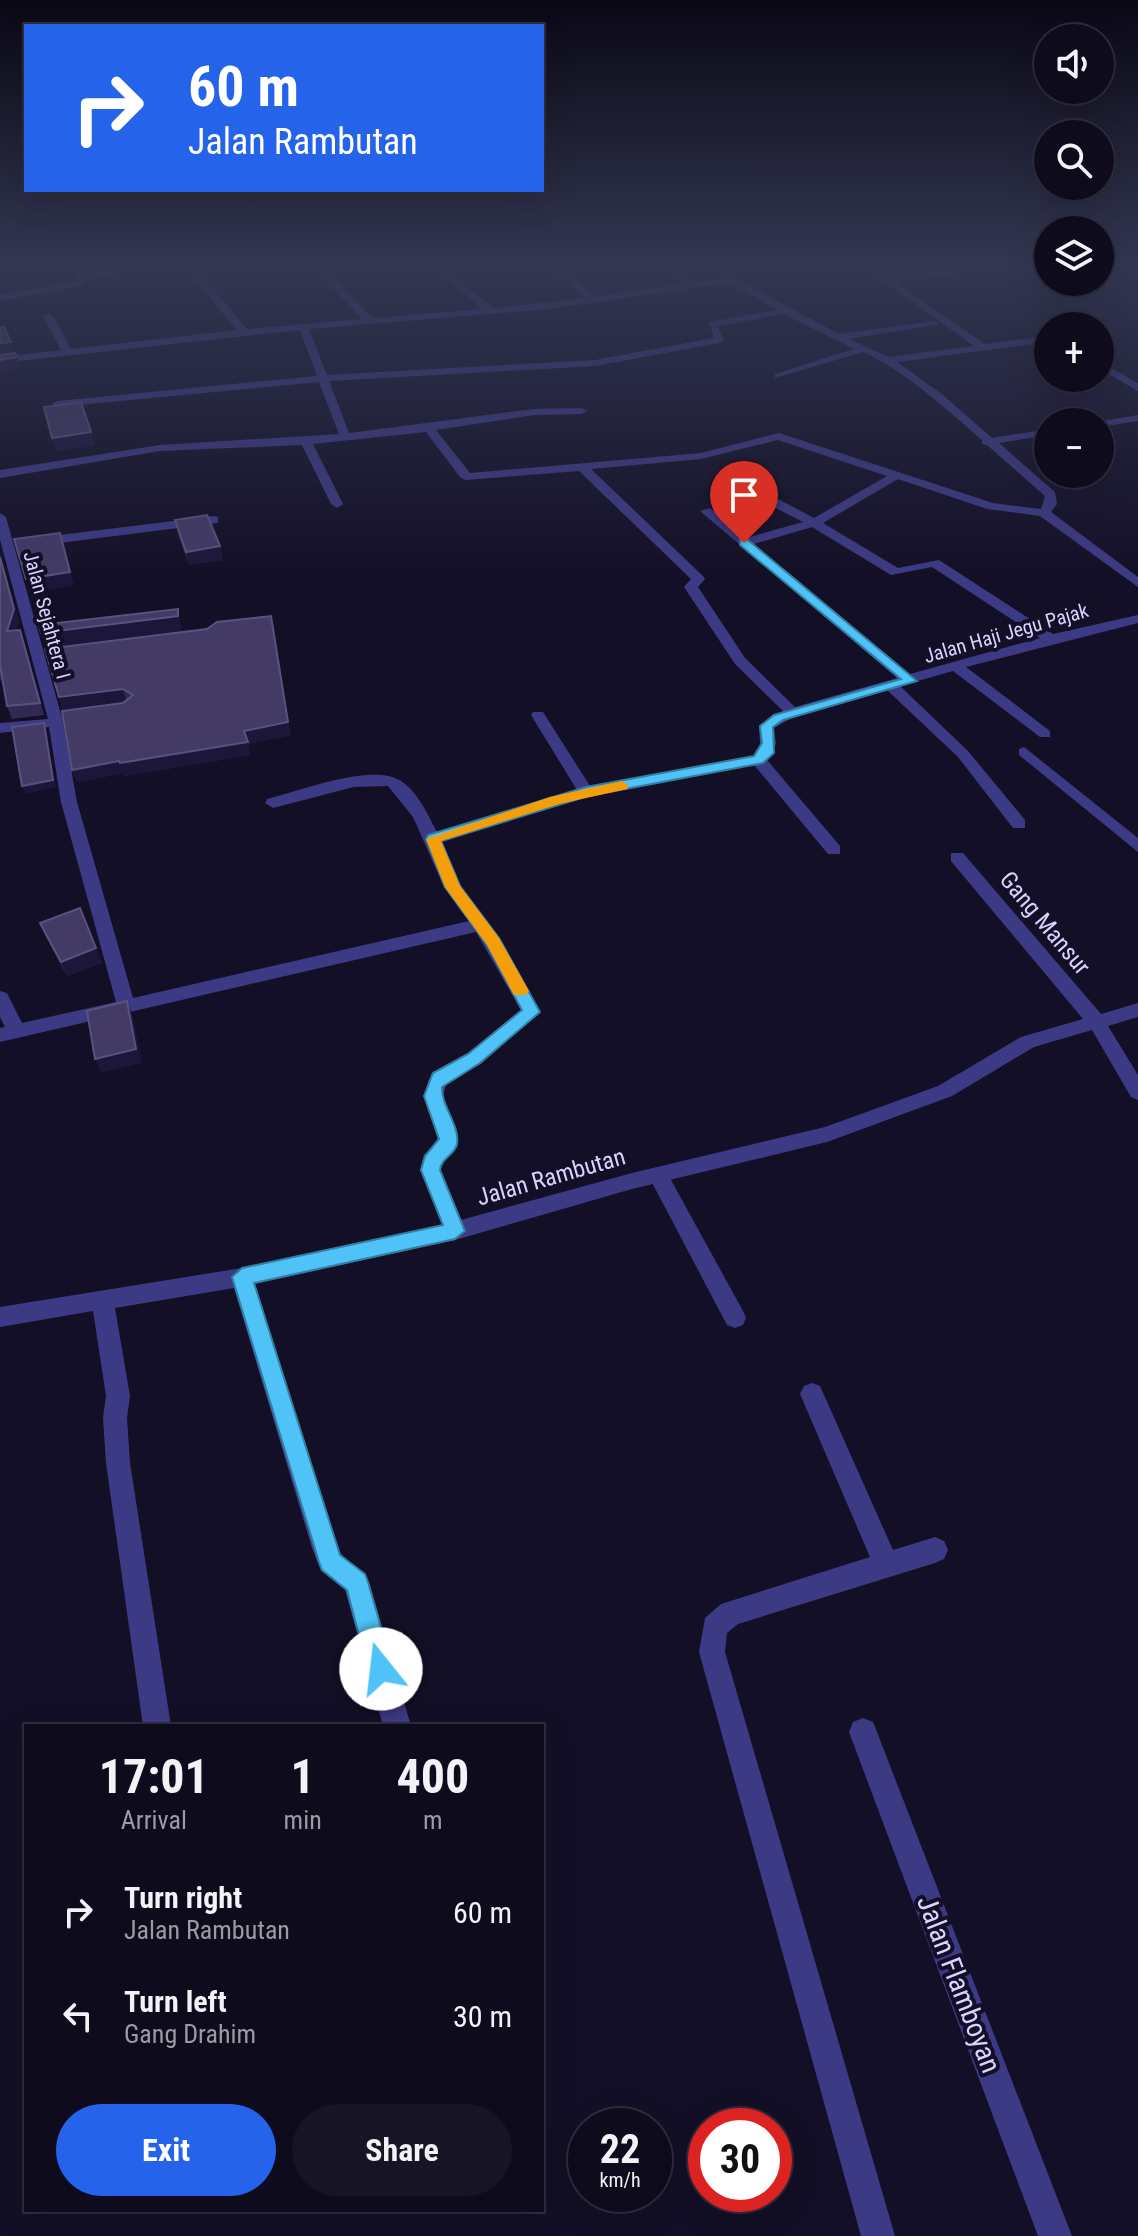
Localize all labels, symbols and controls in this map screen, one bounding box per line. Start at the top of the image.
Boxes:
map controls [1034,24,1114,488]
button: sound [1034,24,1114,104]
text: 60 m [188,54,299,120]
icon: right [56,56,160,160]
button: search [1034,120,1114,200]
text: Jalan Rambutan [188,121,418,163]
button: layers [1034,216,1114,296]
button: + [1034,312,1114,392]
button: − [1034,408,1114,488]
pin [710,461,778,543]
icon: arrive [722,473,766,517]
street label: Jalan Sejahtera I [18,548,76,682]
street label: Jalan Haji Jegu Pajak [921,598,1091,668]
street label: Gang Mansur [994,866,1096,980]
street label: Jalan Rambutan [474,1142,628,1212]
position arrow [339,1627,423,1711]
text: 17:01 [99,1748,209,1805]
text: 1 [291,1748,315,1805]
text: 400 [396,1748,469,1805]
text: Arrival [121,1805,187,1835]
text: min [284,1805,322,1835]
text: m [423,1805,443,1835]
text: Turn right [124,1880,242,1915]
icon: right [56,1890,100,1934]
street label: Jalan Flamboyan [910,1891,1008,2077]
text: 60 m [453,1895,512,1930]
text: Jalan Rambutan [124,1915,290,1945]
text: Turn left [124,1984,227,2019]
icon: left [56,1994,100,2038]
text: 30 m [453,1999,512,2034]
text: Gang Drahim [124,2019,256,2049]
button: Exit [56,2104,276,2196]
button: Share [292,2104,512,2196]
speed limit sign: 30 [688,2108,792,2212]
text: 22 [600,2126,640,2173]
text: km/h [599,2168,641,2192]

